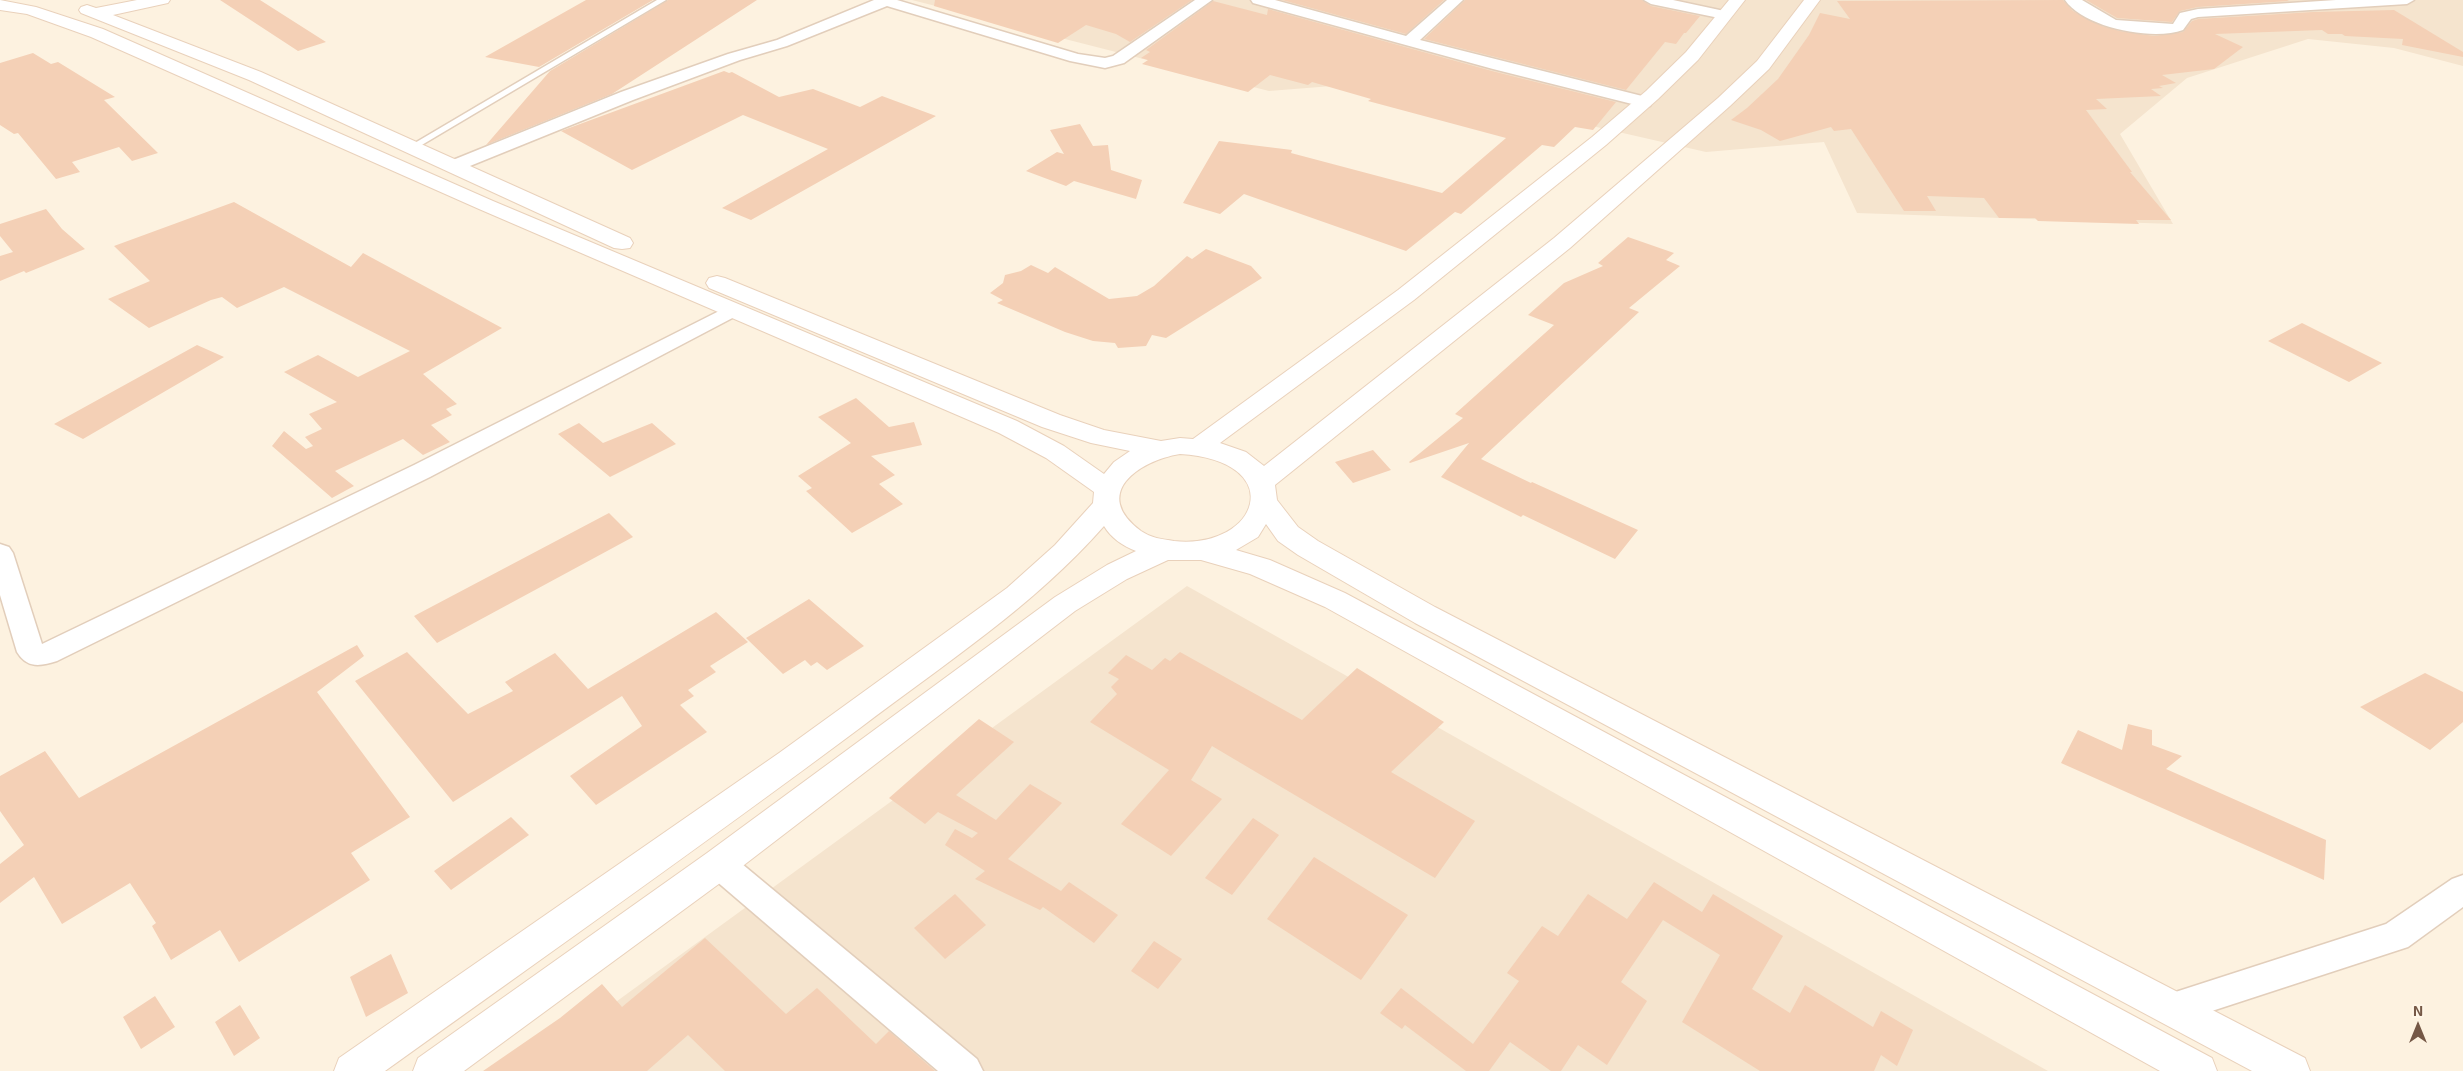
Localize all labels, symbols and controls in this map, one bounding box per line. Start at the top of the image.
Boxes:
north arrow [2393,1001,2443,1051]
text: N [2413,1002,2423,1019]

